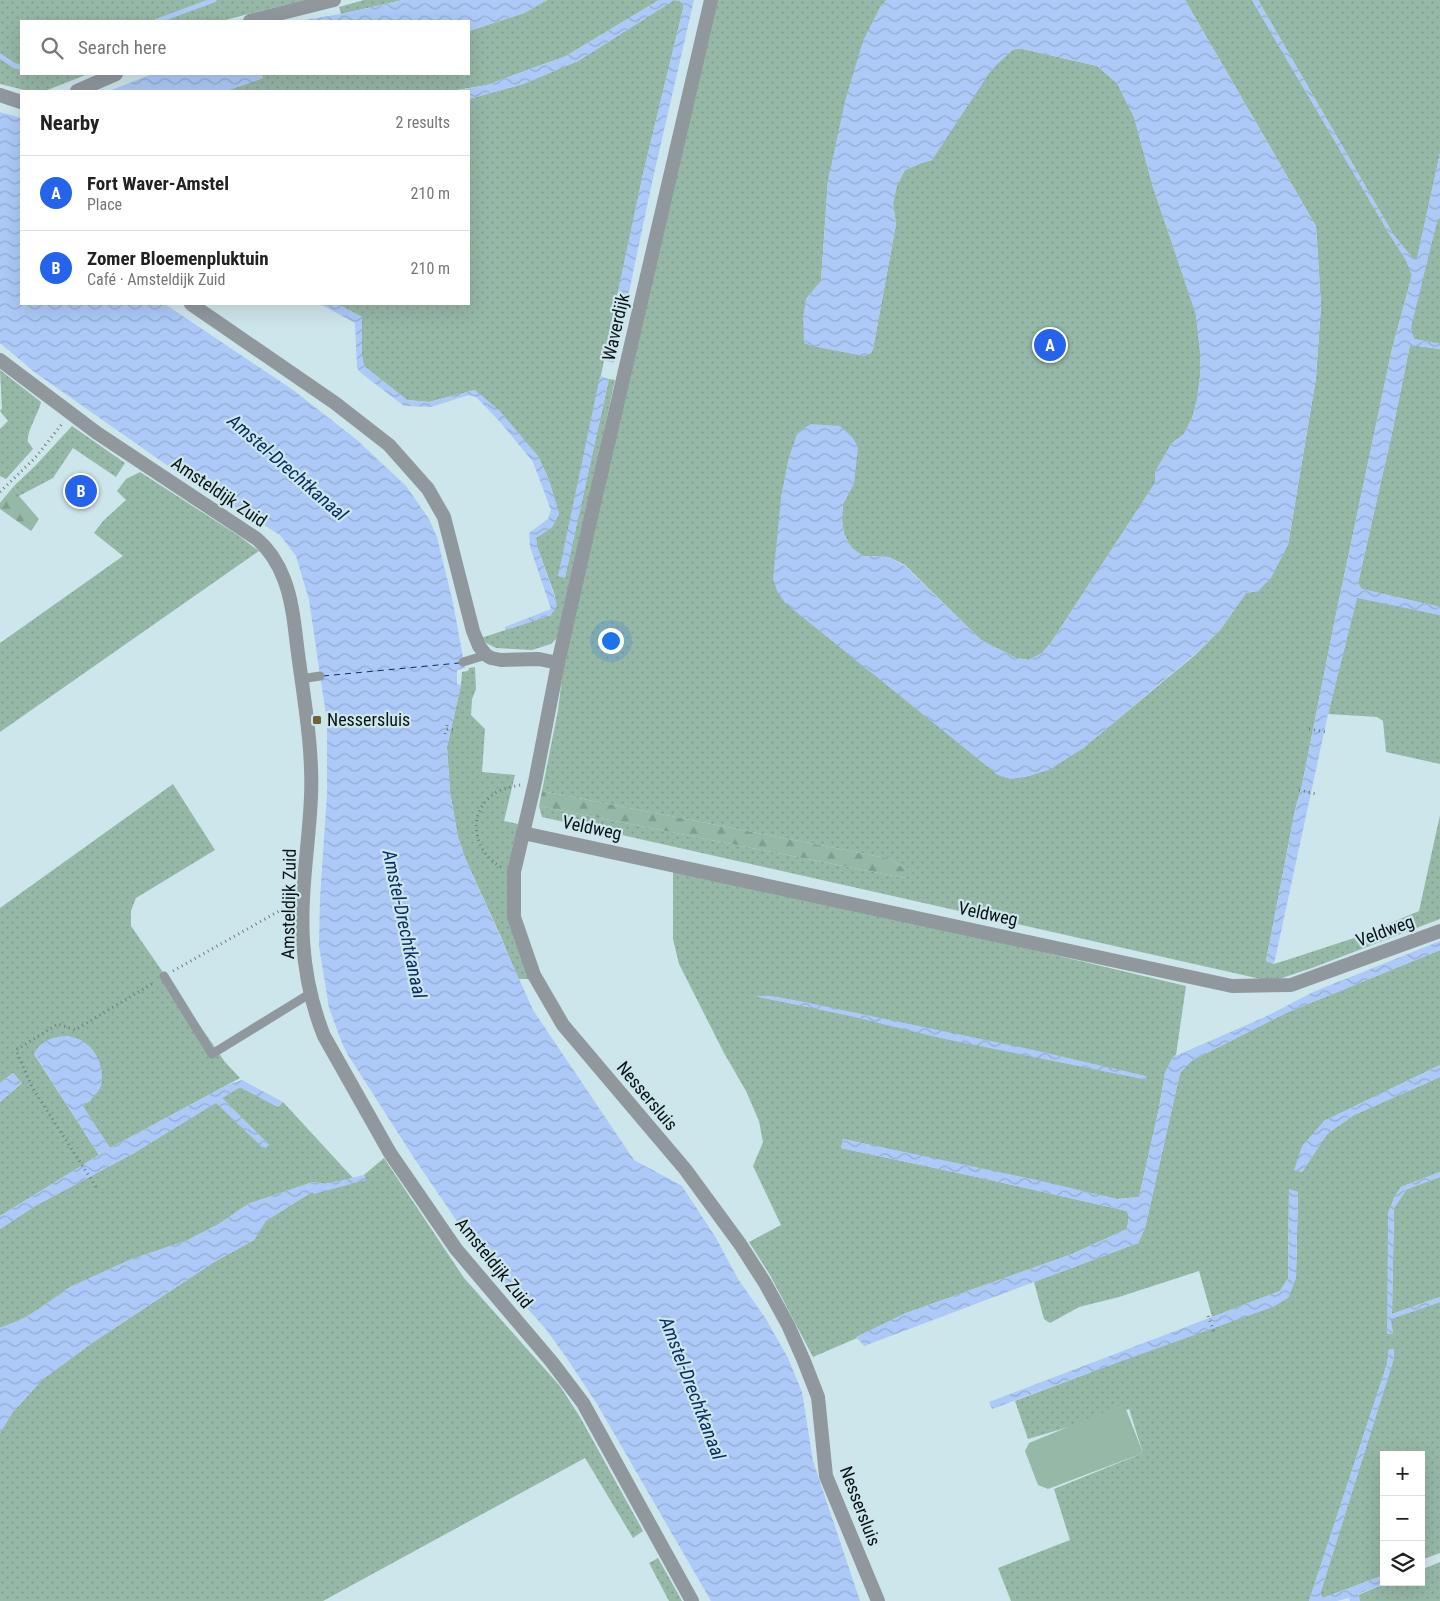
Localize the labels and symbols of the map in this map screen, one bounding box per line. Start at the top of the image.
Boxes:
street label: Waverdijk [598,291,633,363]
pin: A [1034,326,1066,364]
water label: Amstel-Drechtkanaal [222,408,353,526]
street label: Amsteldijk Zuid [168,452,271,531]
pin: B [65,472,97,510]
your location [598,628,624,654]
place label: Nessersluis [327,709,410,730]
marker: Nessersluis [311,714,323,726]
street label: Veldweg [560,811,624,844]
water label: Amstel-Drechtkanaal [377,847,432,1001]
street label: Amsteldijk Zuid [277,849,300,959]
street label: Veldweg [956,897,1020,930]
street label: Veldweg [1353,910,1417,951]
street label: Nessersluis [613,1057,682,1134]
street label: Amsteldijk Zuid [451,1213,537,1312]
water label: Amstel-Drechtkanaal [654,1313,731,1464]
street label: Nessersluis [836,1463,885,1548]

